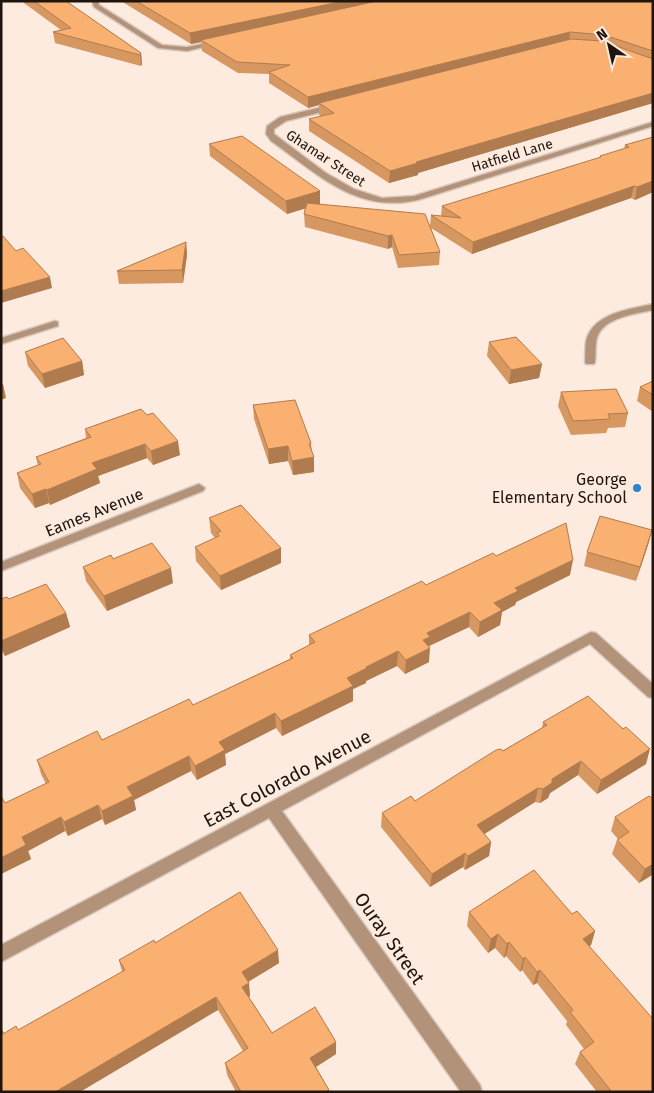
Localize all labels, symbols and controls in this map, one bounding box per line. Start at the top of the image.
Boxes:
north arrow [584,20,634,70]
text: N [593,25,611,44]
street label: Ghamar Street [283,126,369,191]
street label: Hatfield Lane [469,135,555,176]
place label: George Elementary School [492,470,627,507]
marker: George Elementary School [631,482,643,494]
street label: Eames Avenue [42,484,146,541]
street label: East Colorado Avenue [200,725,375,832]
street label: Ouray Street [350,888,430,989]

